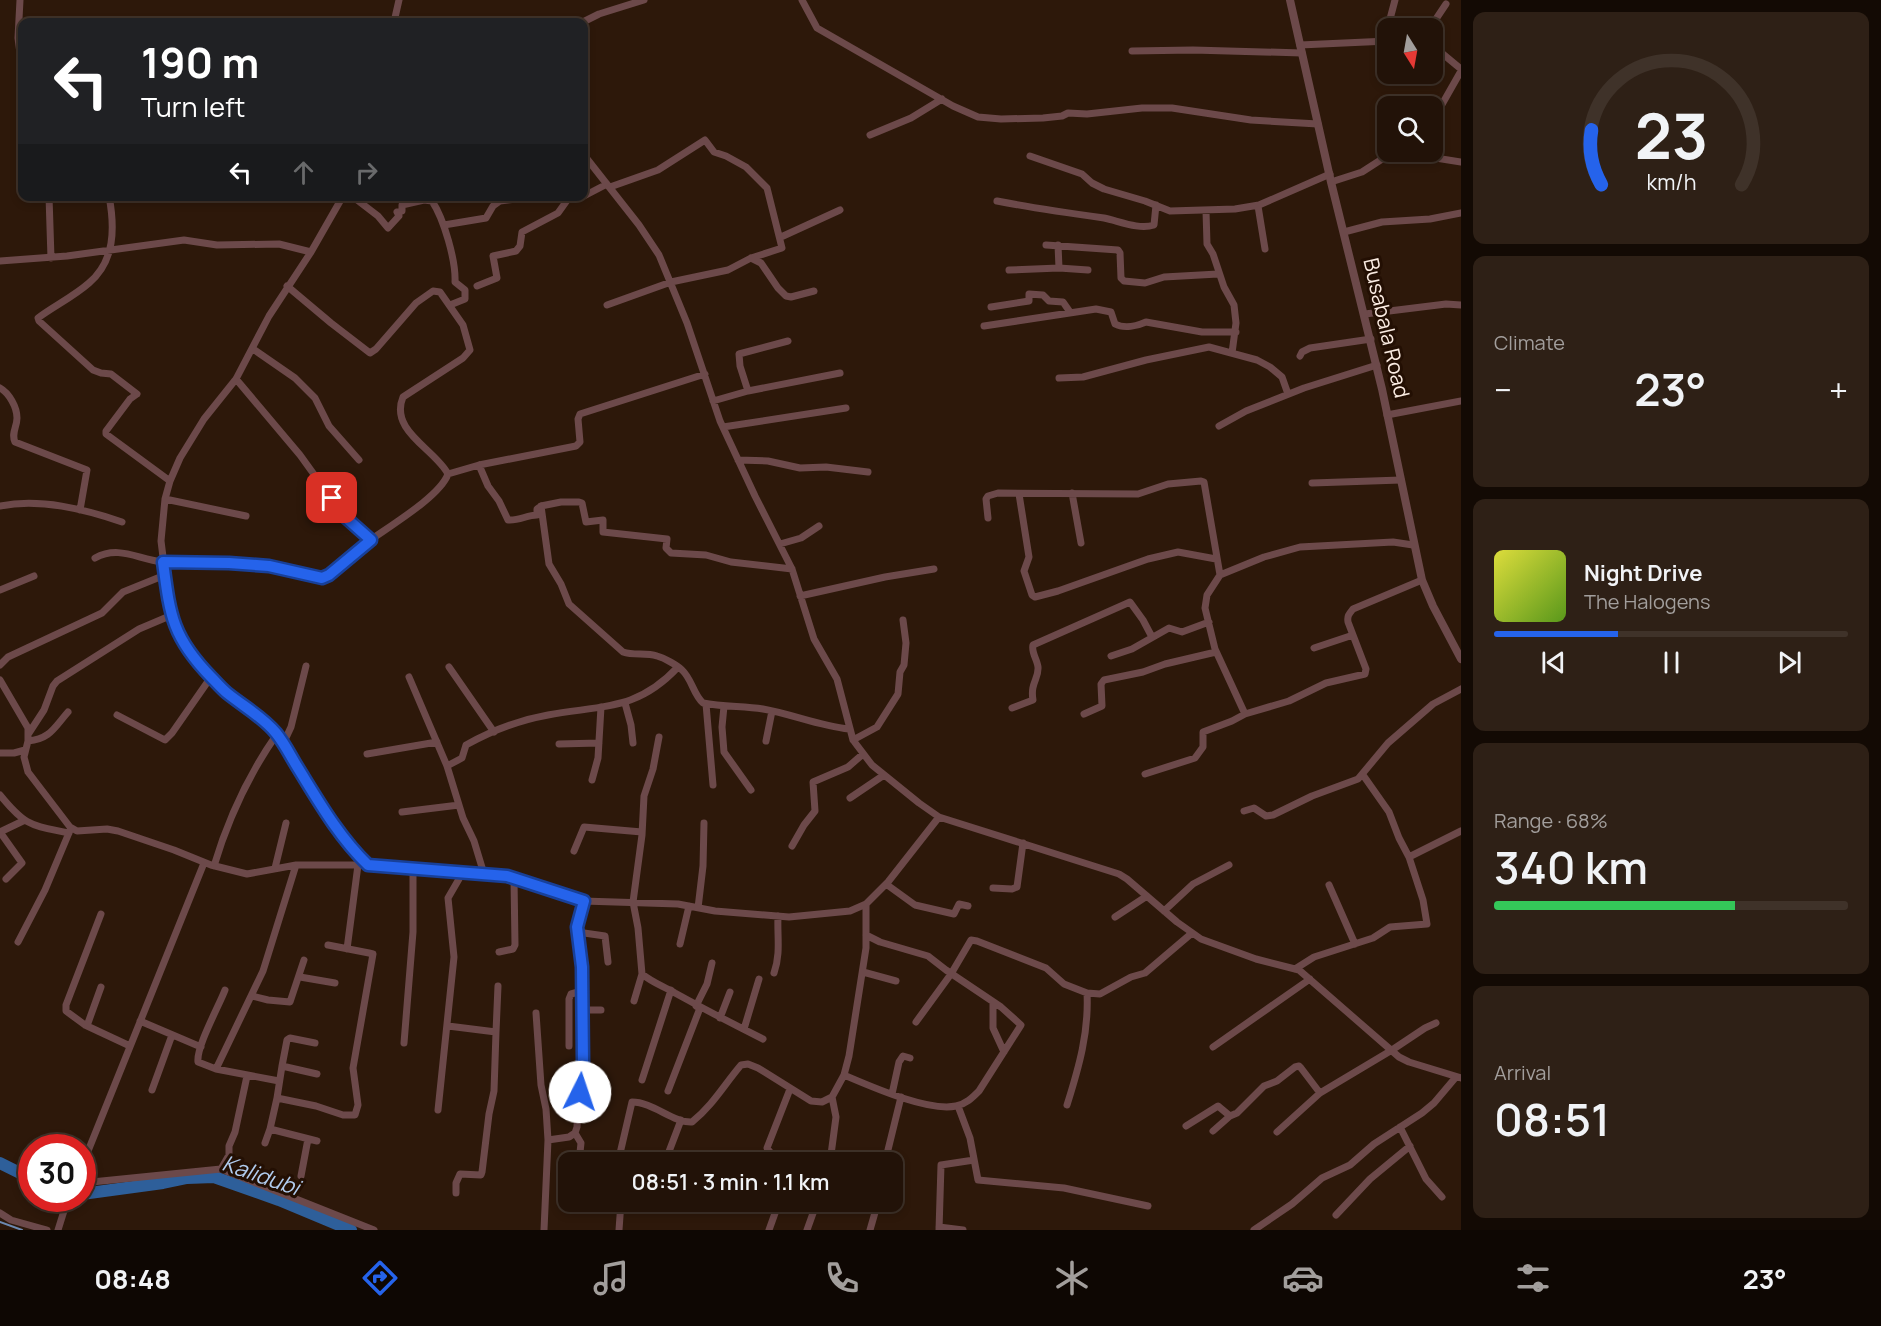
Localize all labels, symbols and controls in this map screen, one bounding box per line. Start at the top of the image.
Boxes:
north arrow [1377,18,1443,84]
map controls [1377,18,1443,162]
text: 190 m [141,33,259,91]
icon: left [42,42,120,120]
text: Turn left [141,88,245,125]
text: 23 [1634,92,1708,178]
button: search [1377,96,1443,162]
icon: left [224,156,257,189]
icon: ahead [287,156,320,189]
icon: right [350,156,383,189]
text: km/h [1646,167,1696,196]
street label: Busabala Road [1357,255,1417,400]
text: Climate [1494,329,1565,356]
text: 23° [1634,358,1707,420]
text: − [1494,367,1512,412]
text: + [1829,367,1848,412]
pin [306,472,357,523]
icon: arrive [315,481,348,514]
text: Night Drive [1584,558,1703,588]
text: The Halogens [1584,588,1710,615]
icon: previous [1537,646,1570,679]
icon: pause [1655,646,1688,679]
icon: next [1773,646,1806,679]
text: Range · 68% [1494,807,1608,834]
text: 340 km [1494,836,1648,898]
text: Arrival [1494,1059,1551,1086]
position arrow [548,1060,612,1124]
text: 08:51 [1494,1088,1610,1150]
speed limit sign: 30 [18,1134,96,1212]
water label: Kalidubi [218,1148,306,1203]
text: 08:51 · 3 min · 1.1 km [632,1167,829,1197]
icon: directions [359,1257,401,1299]
icon: music [590,1257,632,1299]
icon: phone [821,1257,863,1299]
icon: climate [1051,1257,1093,1299]
icon: car [1282,1257,1324,1299]
icon: filters [1512,1257,1554,1299]
text: 08:48 [94,1260,171,1297]
text: 23° [1743,1260,1787,1297]

